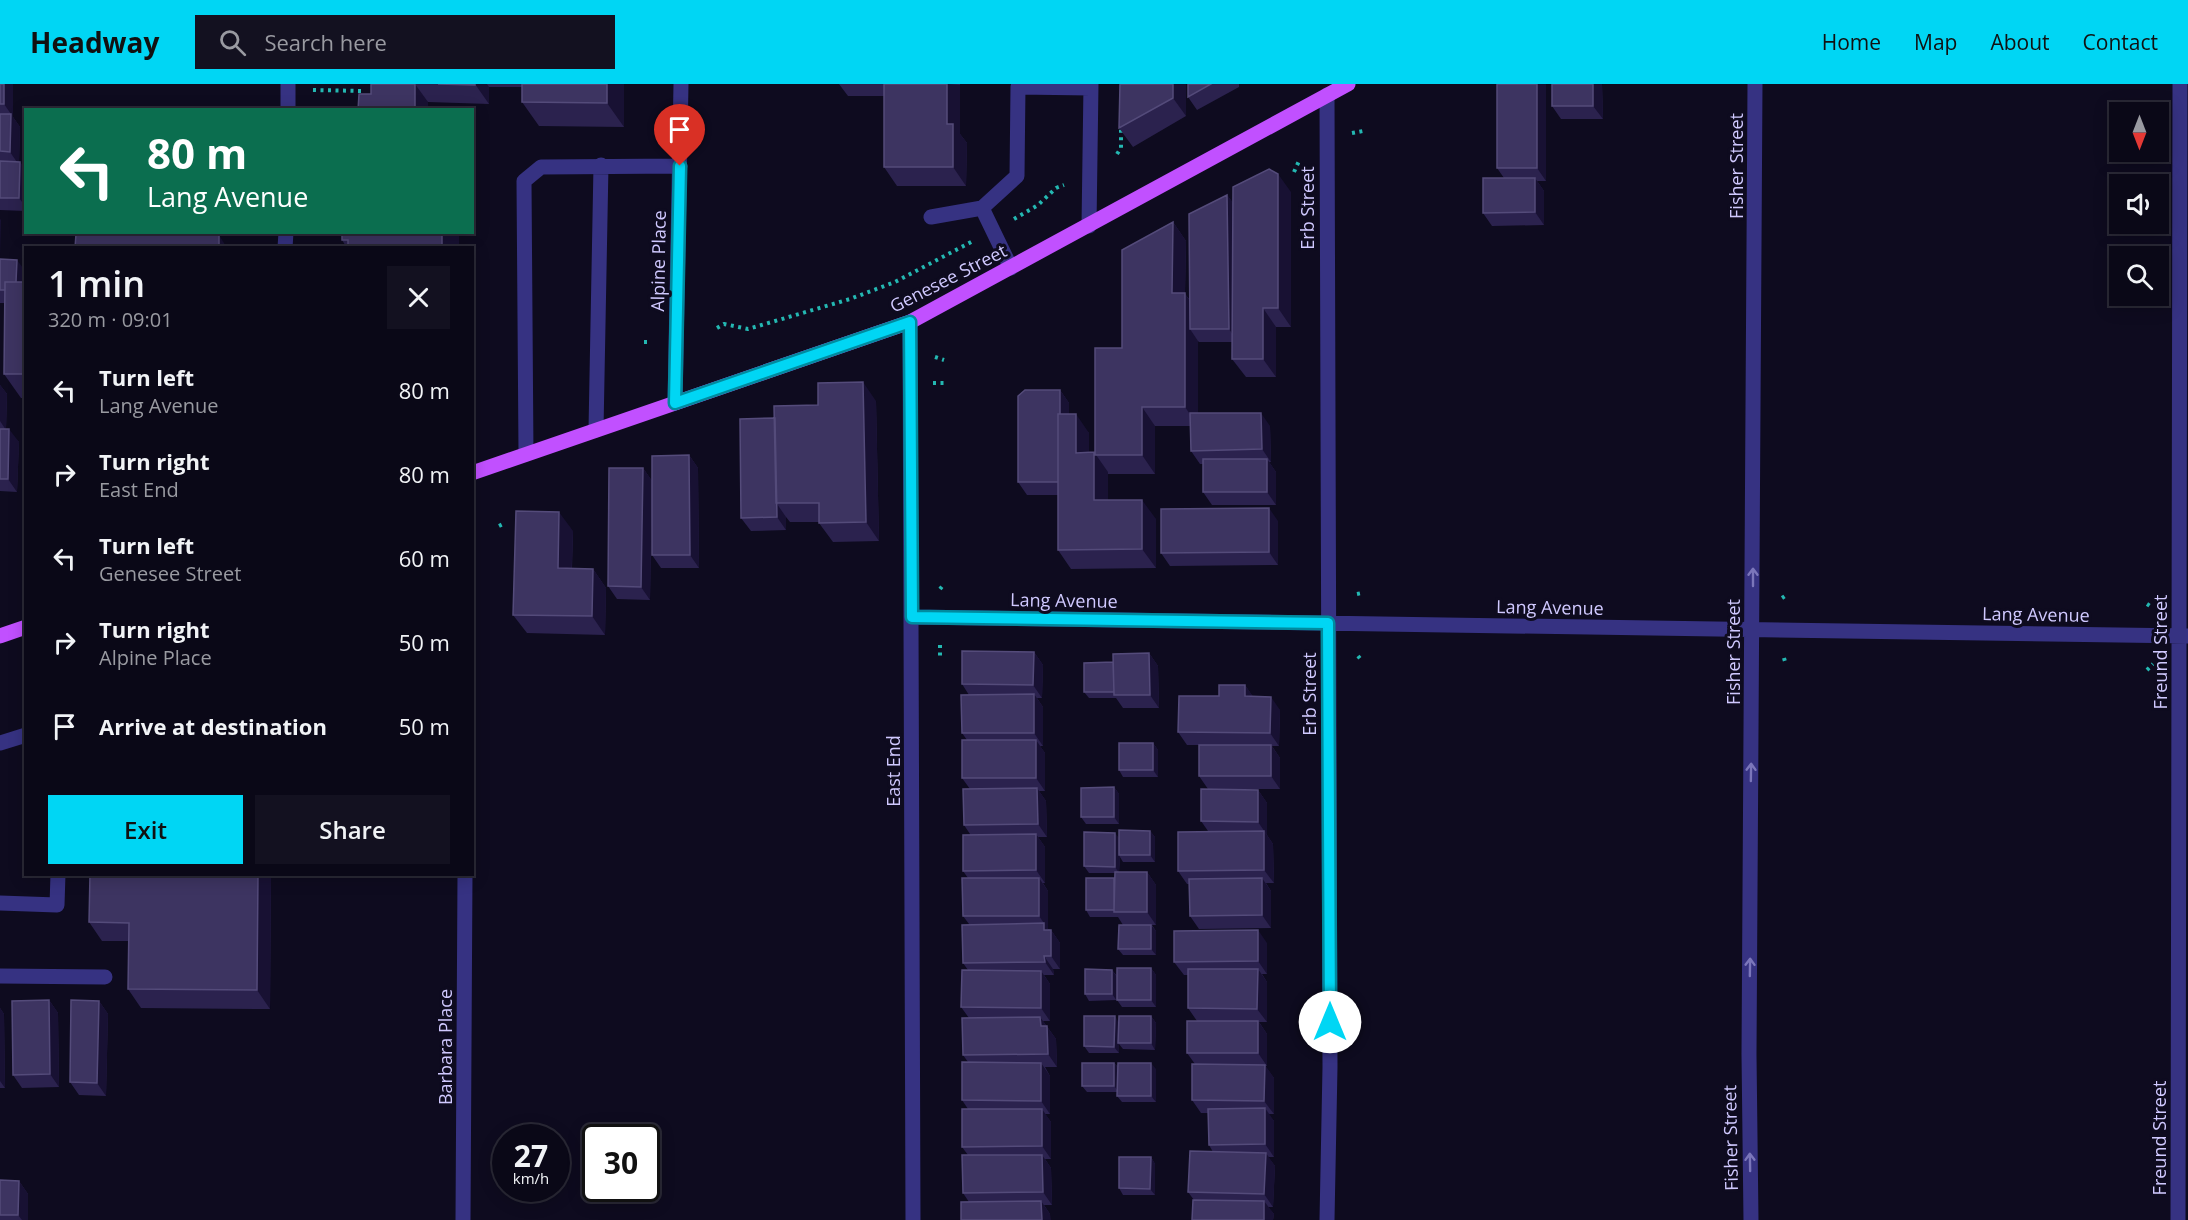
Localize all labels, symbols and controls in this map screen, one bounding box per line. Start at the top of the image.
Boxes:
search box [195,15,615,69]
text: Headway [30,23,159,61]
icon: search [216,26,249,59]
text: Search here [264,27,387,57]
text: Home [1822,28,1881,56]
text: Map [1914,28,1957,56]
text: About [1990,28,2050,56]
text: Contact [2083,28,2158,56]
north arrow [2109,102,2169,162]
map controls [2109,102,2169,306]
pin [654,104,705,166]
icon: arrive [663,113,696,146]
street label: Fisher Street [1724,113,1748,219]
text: 80 m [147,124,247,181]
icon: left [48,132,126,210]
street label: Erb Street [1295,166,1319,250]
button: sound [2109,174,2169,234]
text: Lang Avenue [147,178,308,215]
street label: Alpine Place [645,210,671,312]
street label: Genesee Street [885,238,1011,318]
button: search [2109,246,2169,306]
text: 1 min [48,259,145,308]
button: close [387,266,450,329]
text: 320 m · 09:01 [48,306,173,333]
text: Turn left [99,362,194,392]
icon: left [48,374,81,407]
text: 80 m [399,375,450,405]
text: Lang Avenue [99,392,219,419]
text: Turn right [99,446,210,476]
icon: right [48,458,81,491]
text: 80 m [399,459,450,489]
text: East End [99,476,179,503]
text: Turn left [99,530,194,560]
icon: left [48,542,81,575]
text: 60 m [399,543,450,573]
text: Genesee Street [99,560,241,587]
one-way arrow [1747,567,1759,587]
street label: Lang Avenue [1010,587,1118,613]
street label: Lang Avenue [1496,594,1604,620]
street label: Freund Street [2148,595,2172,709]
street label: Fisher Street [1721,599,1745,705]
street label: Lang Avenue [1982,601,2090,627]
text: Turn right [99,614,210,644]
icon: right [48,626,81,659]
text: 50 m [399,627,450,657]
text: Alpine Place [99,644,212,671]
street label: Erb Street [1297,652,1321,736]
icon: arrive [48,710,81,743]
text: Arrive at destination [99,711,327,741]
text: 50 m [399,711,450,741]
street label: East End [881,735,905,807]
one-way arrow [1746,762,1757,782]
button: Exit [48,795,243,864]
button: Share [255,795,450,864]
one-way arrow [1744,957,1756,977]
street label: Barbara Place [433,989,457,1105]
position arrow [1298,990,1362,1054]
street label: Freund Street [2147,1081,2171,1195]
street label: Fisher Street [1717,1085,1743,1191]
speed limit sign: 30 [582,1124,660,1202]
text: 27 [514,1135,548,1176]
one-way arrow [1744,1152,1756,1172]
text: km/h [513,1168,549,1188]

